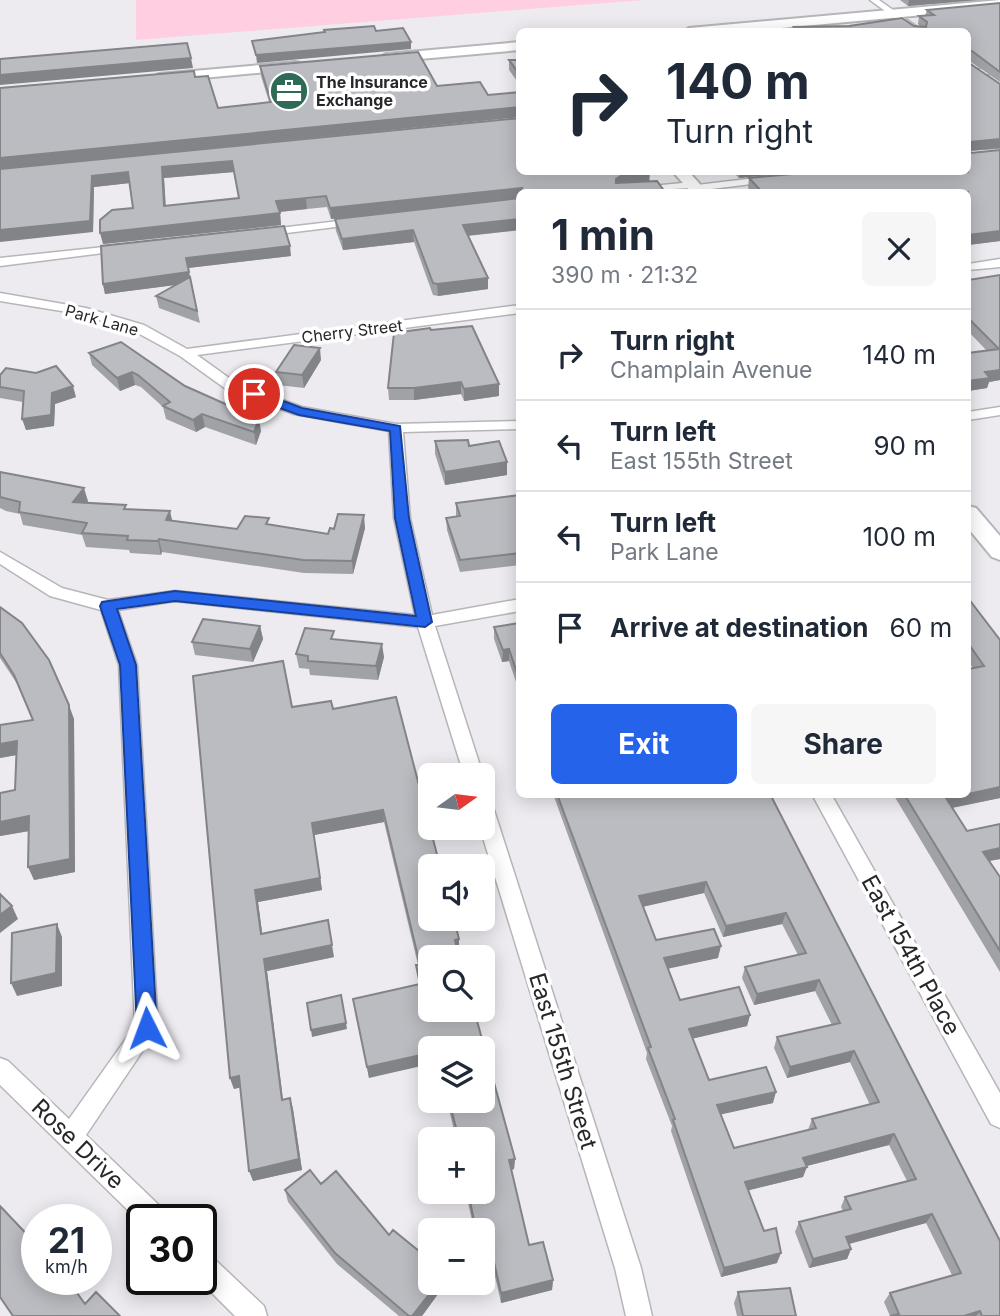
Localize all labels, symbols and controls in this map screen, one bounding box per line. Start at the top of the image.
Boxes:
text: 140 m [666,52,810,111]
icon: right [551,56,642,147]
office icon: The Insurance Exchange [268,70,310,112]
place label: The Insurance Exchange [316,72,428,110]
text: Turn right [666,112,813,151]
text: 1 min [551,209,655,260]
button: close [862,212,936,286]
text: 390 m · 21:32 [551,261,698,289]
street label: Park Lane [63,300,141,340]
street label: Cherry Street [300,315,404,347]
text: Turn right [610,325,735,356]
icon: right [551,336,589,374]
text: 140 m [862,339,936,370]
text: Champlain Avenue [610,356,812,384]
pin [224,364,284,424]
icon: arrive [235,375,273,413]
text: Turn left [610,416,716,447]
icon: left [551,427,589,465]
text: 90 m [873,430,936,461]
text: East 155th Street [610,447,793,475]
text: Turn left [610,507,716,538]
icon: left [551,518,589,556]
text: 100 m [863,521,936,552]
text: Park Lane [610,538,719,566]
icon: arrive [551,609,589,647]
text: Arrive at destination [610,612,869,643]
text: 60 m [890,612,952,643]
button: Exit [551,704,737,784]
button: Share [751,704,936,784]
north arrow [418,763,495,840]
map controls [418,763,495,1295]
button: sound [418,854,495,931]
street label: East 154th Place [856,870,966,1040]
button: search [418,945,495,1022]
street label: East 155th Street [523,970,603,1153]
position arrow [110,991,184,1065]
button: layers [418,1036,495,1113]
street label: Rose Drive [26,1093,130,1195]
button: + [418,1127,495,1204]
speed limit sign: 30 [126,1204,217,1295]
button: − [418,1218,495,1295]
text: 21 [48,1219,85,1261]
text: km/h [45,1256,88,1277]

